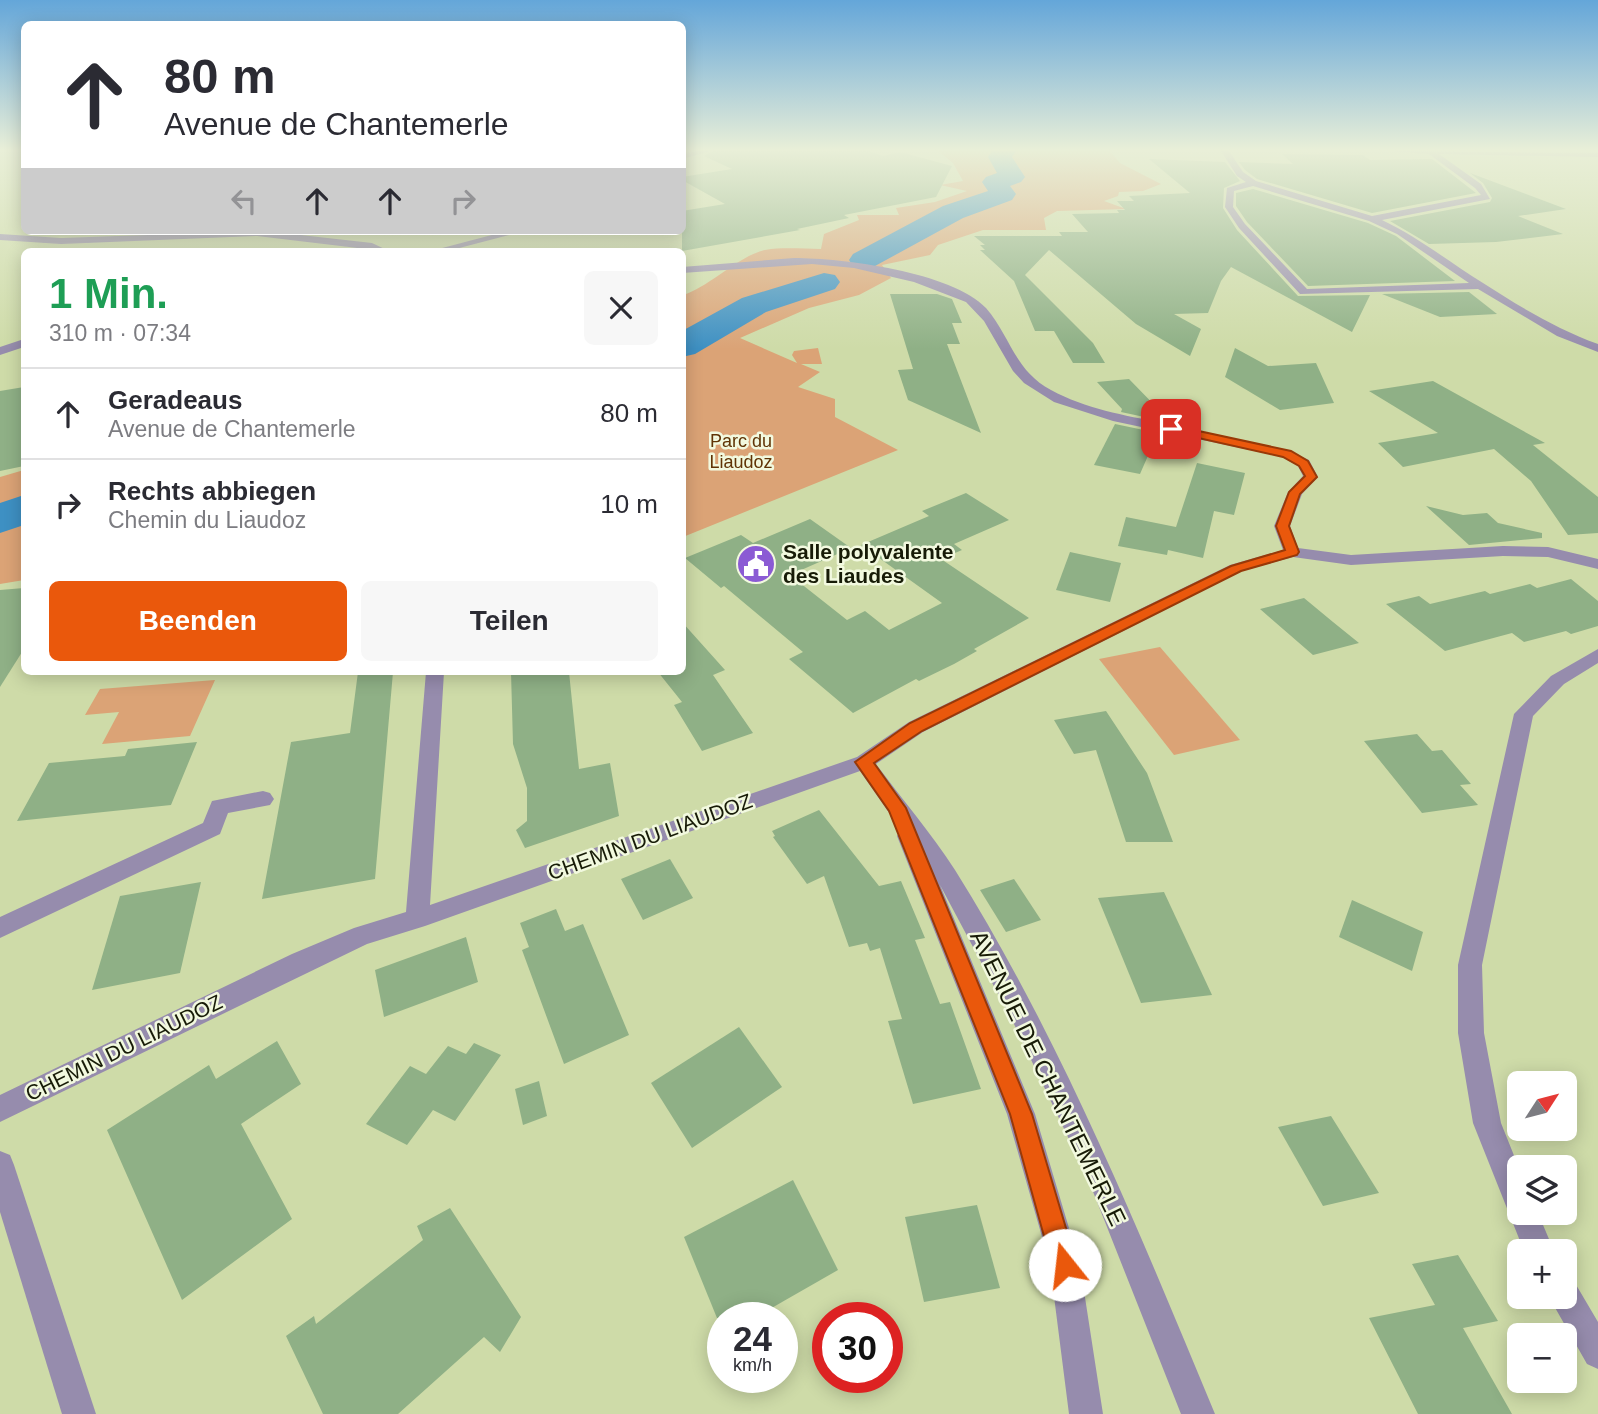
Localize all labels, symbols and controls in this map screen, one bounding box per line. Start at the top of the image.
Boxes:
icon: ahead [49,49,140,140]
text: 80 m [164,49,276,103]
text: Avenue de Chantemerle [164,106,509,142]
icon: left [225,182,263,220]
icon: ahead [298,182,336,220]
icon: ahead [371,182,409,220]
icon: right [444,182,482,220]
text: 1 Min. [49,270,168,317]
button: close [584,271,658,345]
text: 310 m · 07:34 [49,320,191,346]
text: Geradeaus [108,385,242,415]
icon: ahead [49,395,87,433]
text: 80 m [600,398,658,428]
pin [1141,399,1201,459]
icon: arrive [1152,410,1190,448]
text: Avenue de Chantemerle [108,416,356,442]
park label: Parc du Liaudoz [709,431,773,472]
text: Rechts abbiegen [108,476,316,506]
icon: right [49,486,87,524]
text: 10 m [600,489,658,519]
text: Chemin du Liaudoz [108,507,306,533]
place label: Salle polyvalente des Liaudes [783,540,953,587]
public building icon: Salle polyvalente des Liaudes [735,543,777,585]
button: Beenden [49,581,347,661]
button: Teilen [361,581,658,661]
street label: CHEMIN DU LIAUDOZ [544,789,755,884]
street label: AVENUE DE CHANTEMERLE [965,926,1132,1230]
street label: CHEMIN DU LIAUDOZ [22,990,226,1105]
north arrow [1507,1071,1577,1141]
map controls [1507,1071,1577,1393]
button: layers [1507,1155,1577,1225]
position arrow [1028,1228,1102,1302]
button: + [1507,1239,1577,1309]
speed limit sign: 30 [812,1302,903,1393]
text: 24 [733,1319,772,1358]
button: − [1507,1323,1577,1393]
text: km/h [733,1355,772,1375]

